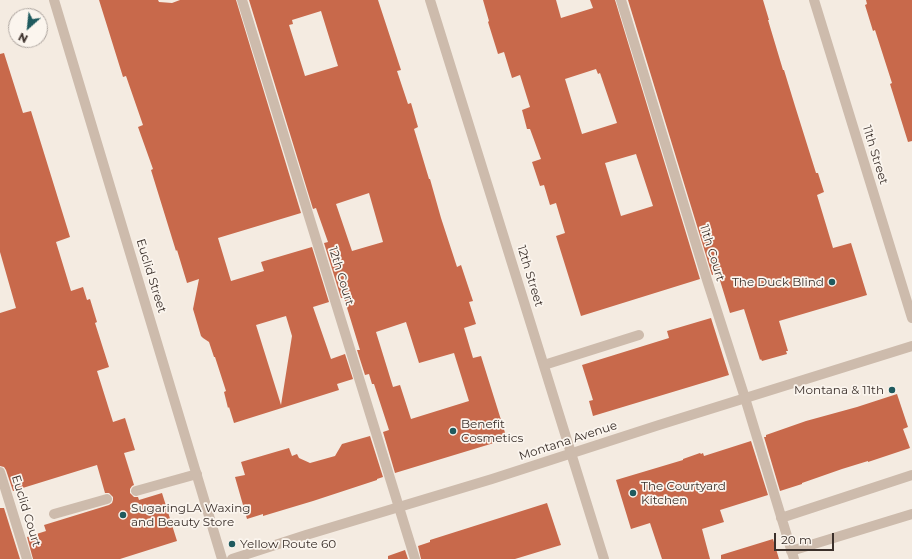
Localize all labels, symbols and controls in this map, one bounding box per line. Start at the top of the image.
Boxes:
north arrow [8,8,48,48]
text: N [16,30,30,46]
street label: 11th Street [859,124,891,186]
street label: 11th Court [697,223,727,283]
street label: Euclid Street [133,237,169,315]
street label: 12th Street [514,244,546,308]
street label: 12th Court [325,245,357,307]
place label: The Duck Blind [732,275,824,289]
marker: The Duck Blind [827,277,837,287]
place label: Montana & 11th [794,383,884,397]
marker: Montana & 11th [887,385,897,395]
place label: Benefit Cosmetics [461,417,523,445]
street label: Montana Avenue [517,418,619,464]
marker: Benefit Cosmetics [448,426,458,436]
street label: Euclid Court [8,473,44,549]
place label: The Courtyard Kitchen [641,479,726,507]
marker: The Courtyard Kitchen [628,488,638,498]
place label: SugaringLA Waxing and Beauty Store [131,501,251,529]
marker: SugaringLA Waxing and Beauty Store [118,510,128,520]
scale bar [776,525,836,551]
text: 20 m [781,532,812,547]
place label: Yellow Route 60 [240,537,336,551]
marker: Yellow Route 60 [227,539,237,549]

